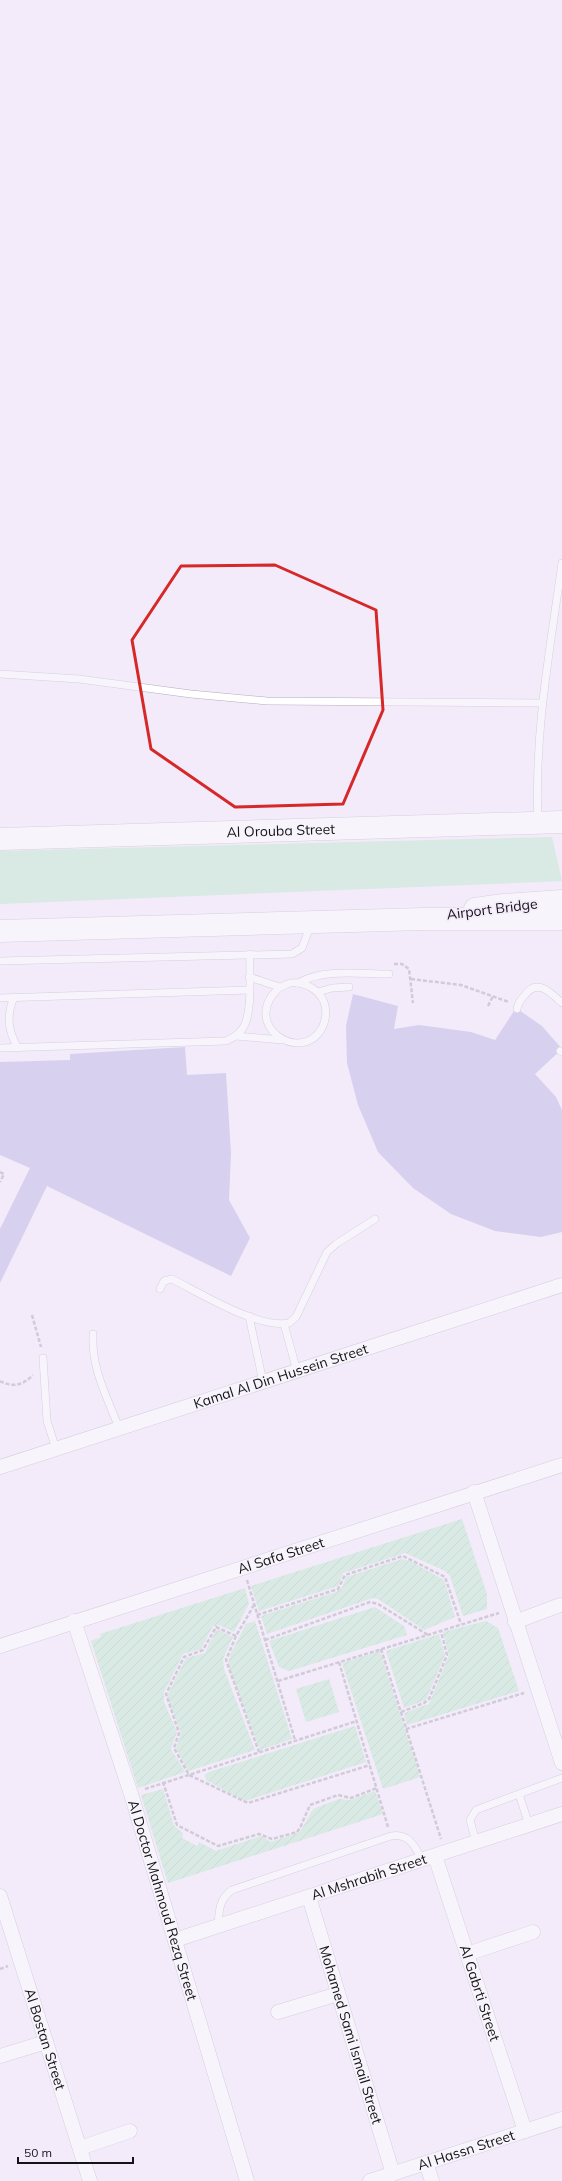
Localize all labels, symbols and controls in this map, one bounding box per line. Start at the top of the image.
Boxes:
street label: Al Orouba Street [226,820,335,841]
street label: Airport Bridge [445,894,539,924]
street label: Kamal Al Din Hussein Street [191,1339,370,1413]
street label: Al Safa Street [235,1533,326,1578]
street label: Al Doctor Mahmoud Rezq Street [124,1798,201,2003]
street label: Al Mshrabih Street [309,1850,429,1904]
street label: Al Gabrti Street [456,1942,504,2043]
street label: Mohamed Sami Ismail Street [315,1943,386,2126]
street label: Al Bostan Street [21,1986,70,2092]
street label: Al Hassn Street [415,2126,517,2174]
scale bar [18,2139,133,2165]
text: 50 m [24,2145,52,2160]

